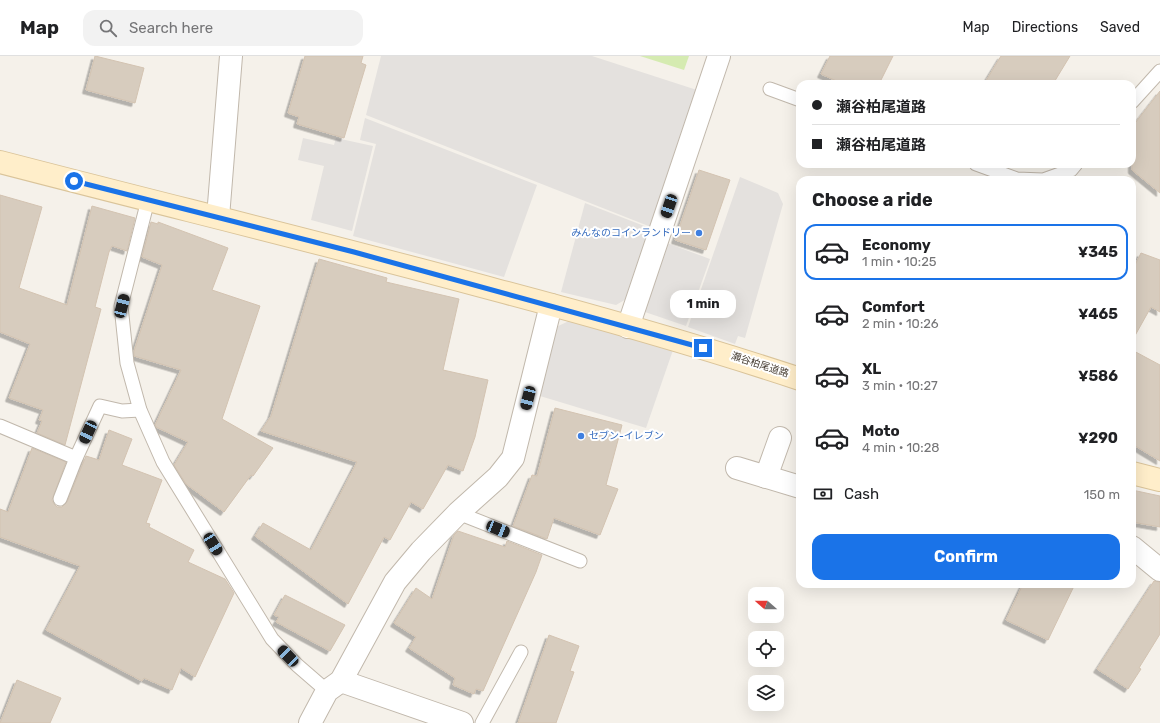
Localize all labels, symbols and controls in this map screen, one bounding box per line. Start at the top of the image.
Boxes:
search box [83,10,363,46]
text: Map [20,16,59,39]
icon: search [97,17,119,39]
text: Search here [129,19,213,37]
text: Map [963,19,990,36]
text: Directions [1012,19,1078,36]
text: Saved [1100,19,1140,36]
text: 瀬谷柏尾道路 [836,98,926,116]
text: 瀬谷柏尾道路 [836,136,926,154]
route start [65,172,83,190]
text: Choose a ride [812,189,933,211]
car [659,193,679,219]
place label: みんなのコインランドリー [571,227,691,239]
marker: みんなのコインランドリー [694,228,704,238]
icon: car [814,234,850,270]
text: Economy [862,236,931,254]
text: ¥345 [1078,243,1118,261]
text: 1 min · 10:25 [862,254,937,269]
callout: 1 min [670,290,736,318]
car [113,293,131,319]
text: 1 min [686,296,720,311]
icon: car [814,296,850,332]
text: Comfort [862,298,925,316]
text: ¥465 [1078,305,1118,323]
text: 2 min · 10:26 [862,316,939,331]
route end [694,339,712,357]
street label: 瀬谷柏尾道路 [730,350,790,380]
icon: car [814,358,850,394]
text: XL [862,360,881,378]
text: ¥586 [1078,367,1118,385]
text: 3 min · 10:27 [862,378,938,393]
car [519,385,537,411]
car [77,419,99,445]
icon: car [814,420,850,456]
text: Moto [862,422,900,440]
text: ¥290 [1078,429,1118,447]
place label: セブン-イレブン [589,430,664,442]
marker: セブン-イレブン [576,431,586,441]
text: 4 min · 10:28 [862,440,940,455]
icon: cash [812,483,834,505]
text: Cash [844,485,879,503]
text: 150 m [1084,487,1120,502]
car [485,519,511,539]
car [202,531,224,557]
button: Confirm [812,534,1120,580]
north arrow [748,587,784,623]
map controls [748,587,784,711]
button: locate [748,631,784,667]
car [275,643,301,669]
button: layers [748,675,784,711]

